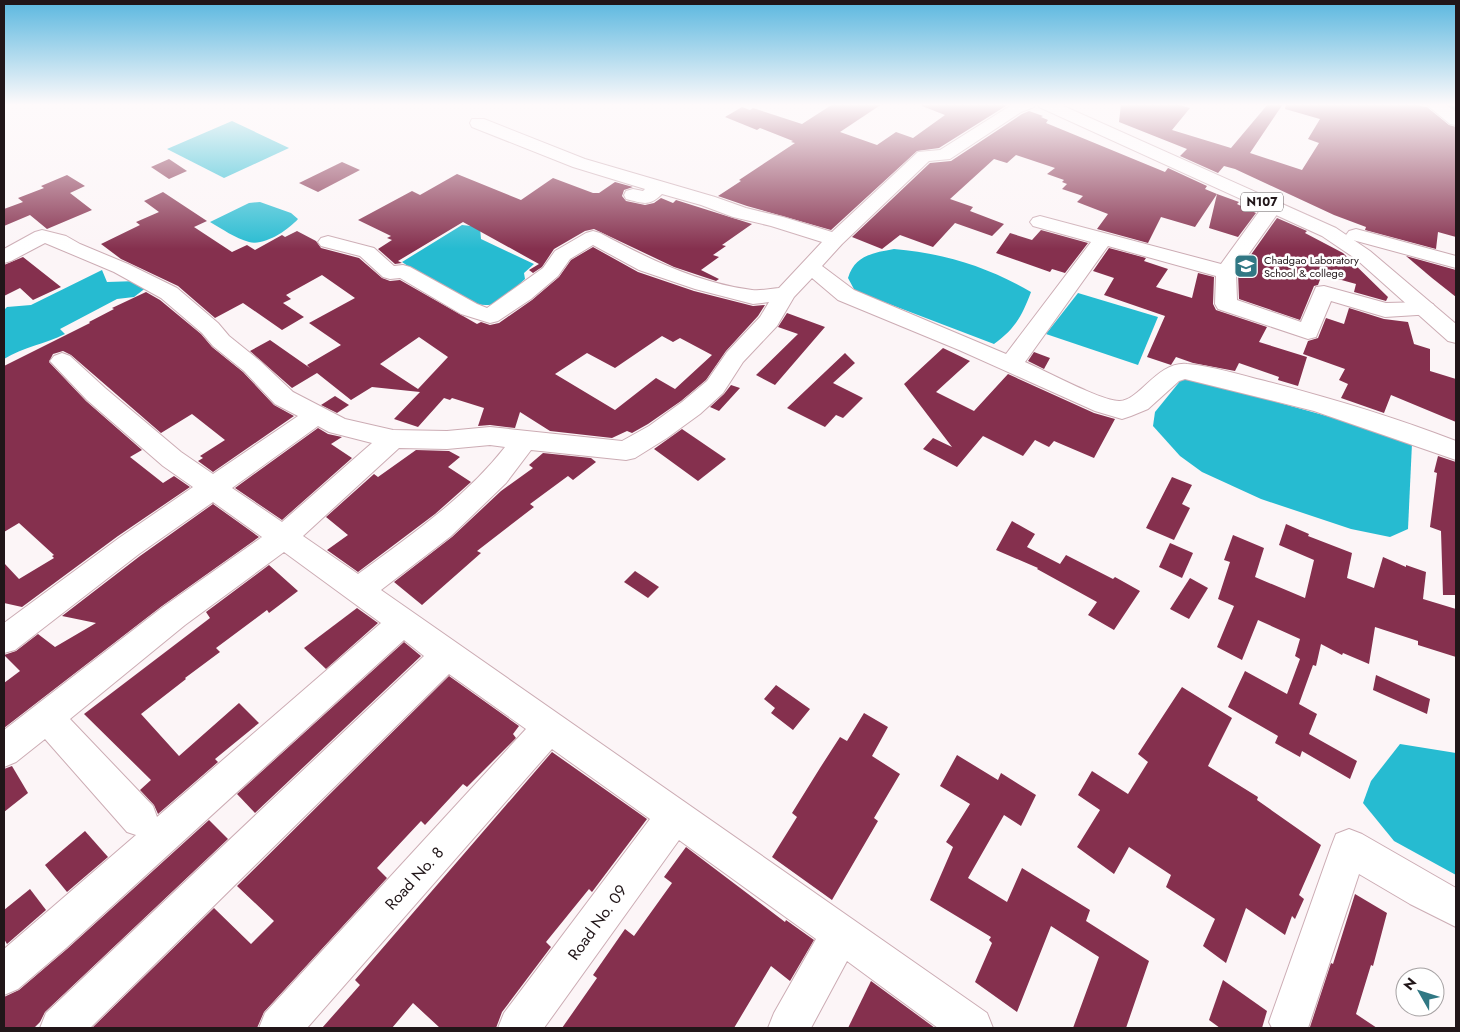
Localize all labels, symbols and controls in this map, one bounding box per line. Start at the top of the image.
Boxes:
road number: N107 [1241,192,1283,212]
place label: Chadgao Laboratory School & college [1264,252,1359,281]
school or university icon: Chadgao Laboratory School & college [1233,253,1259,279]
street label: Road No. 8 [380,842,449,915]
street label: Road No. 09 [562,880,633,965]
north arrow [1395,967,1445,1017]
text: N [1399,973,1421,994]

